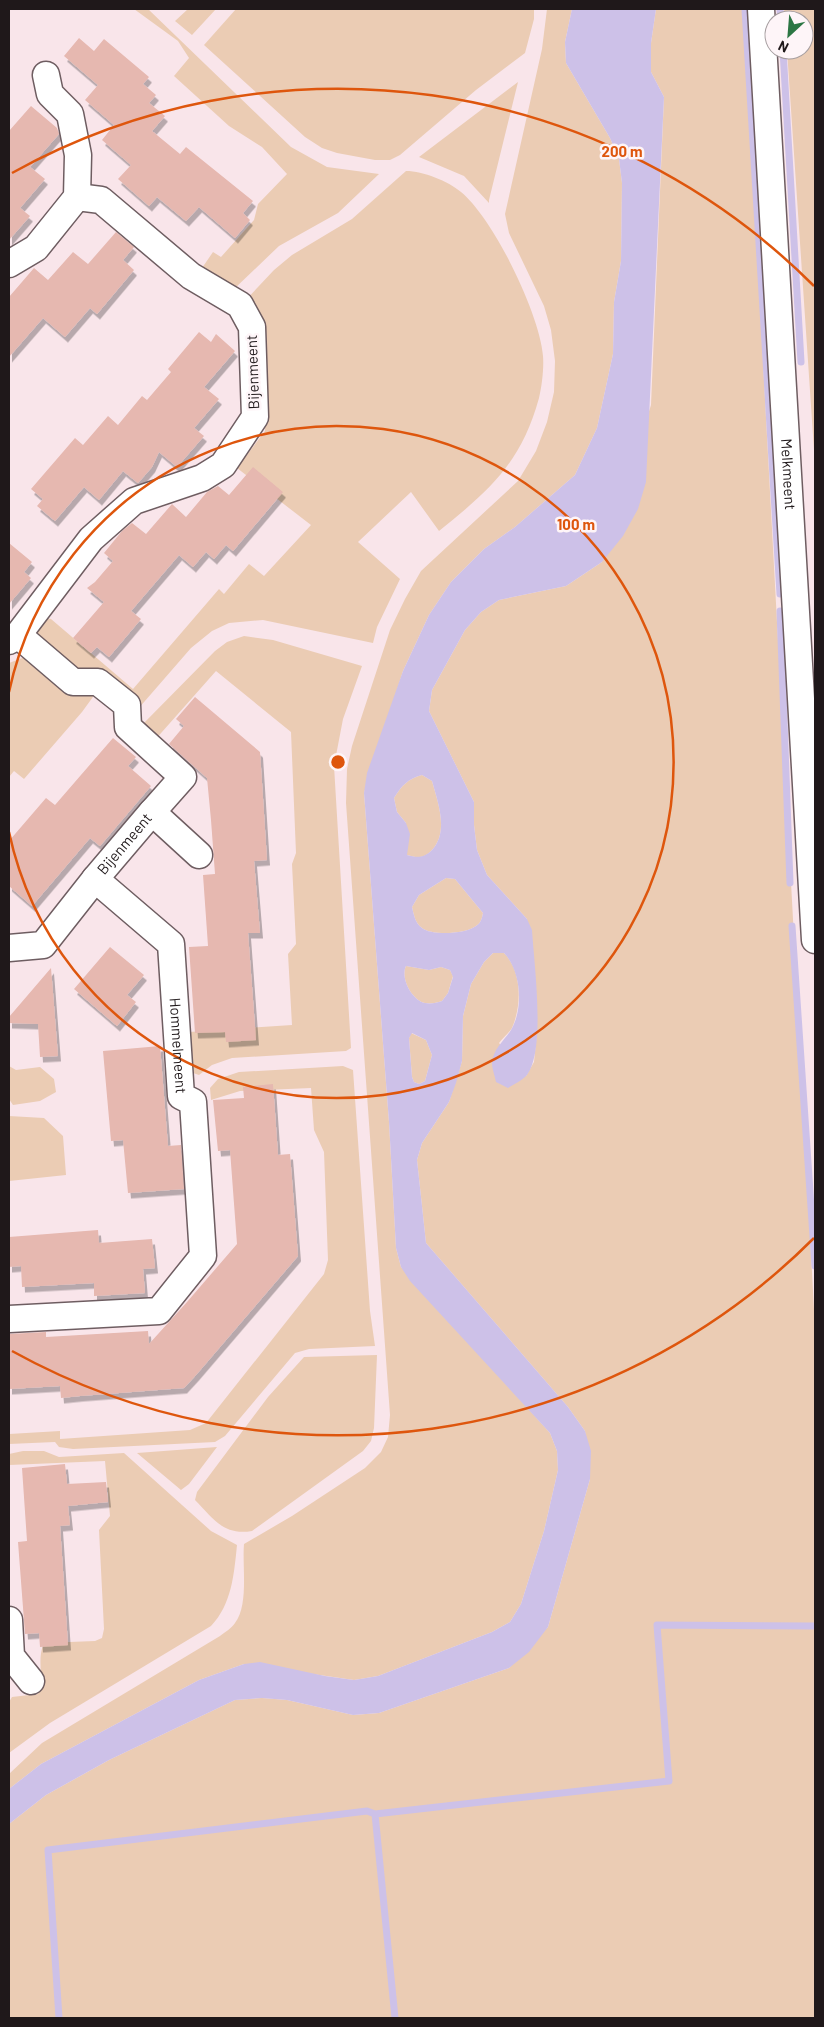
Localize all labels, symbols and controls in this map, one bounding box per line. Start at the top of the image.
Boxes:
north arrow [764,10,814,60]
text: N [775,37,791,57]
text: 200 m [601,142,643,160]
street label: Bijenmeent [242,334,262,410]
street label: Melkmeent [778,438,800,510]
text: 100 m [557,515,595,533]
centre of rings [329,753,347,771]
street label: Bijenmeent [93,809,155,878]
street label: Hommelmeent [167,997,191,1094]

